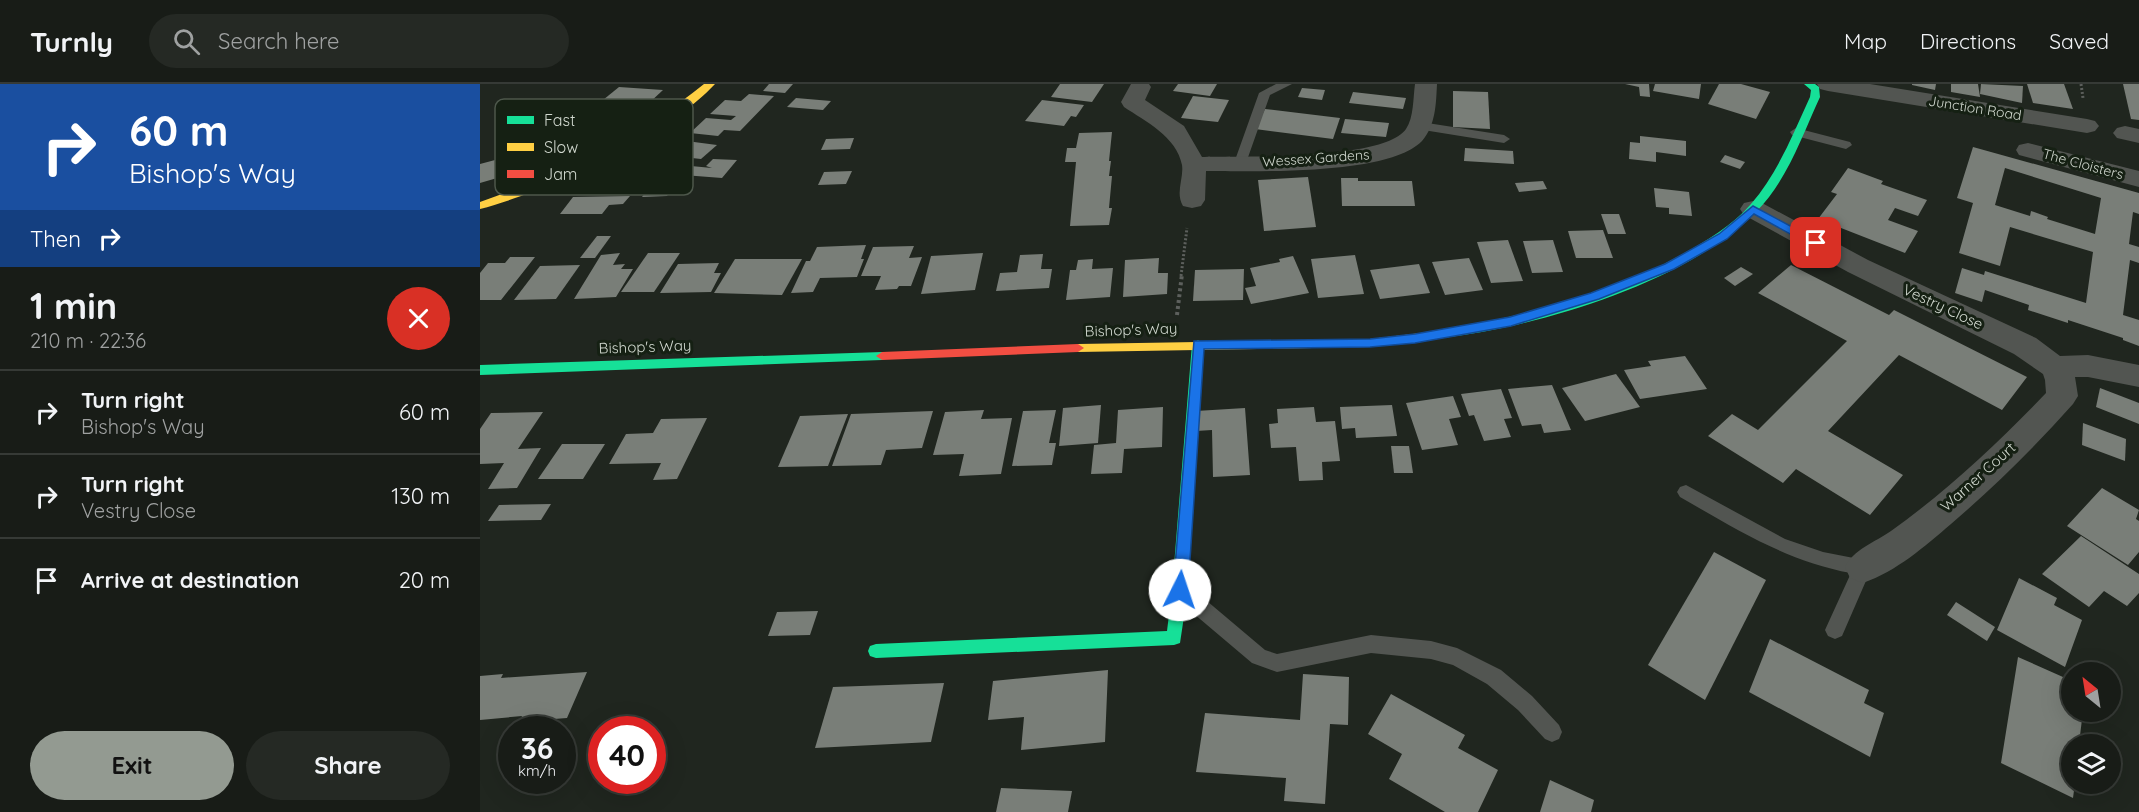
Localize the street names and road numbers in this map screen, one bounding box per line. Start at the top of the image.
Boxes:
street label: Junction Road [1927,92,2023,124]
street label: Wessex Gardens [1262,145,1370,171]
street label: The Cloisters [2041,145,2125,183]
street label: Vestry Close [1900,280,1986,333]
street label: Bishop's Way [1084,318,1178,341]
street label: Bishop's Way [598,335,692,358]
street label: Warner Court [1936,438,2019,515]

